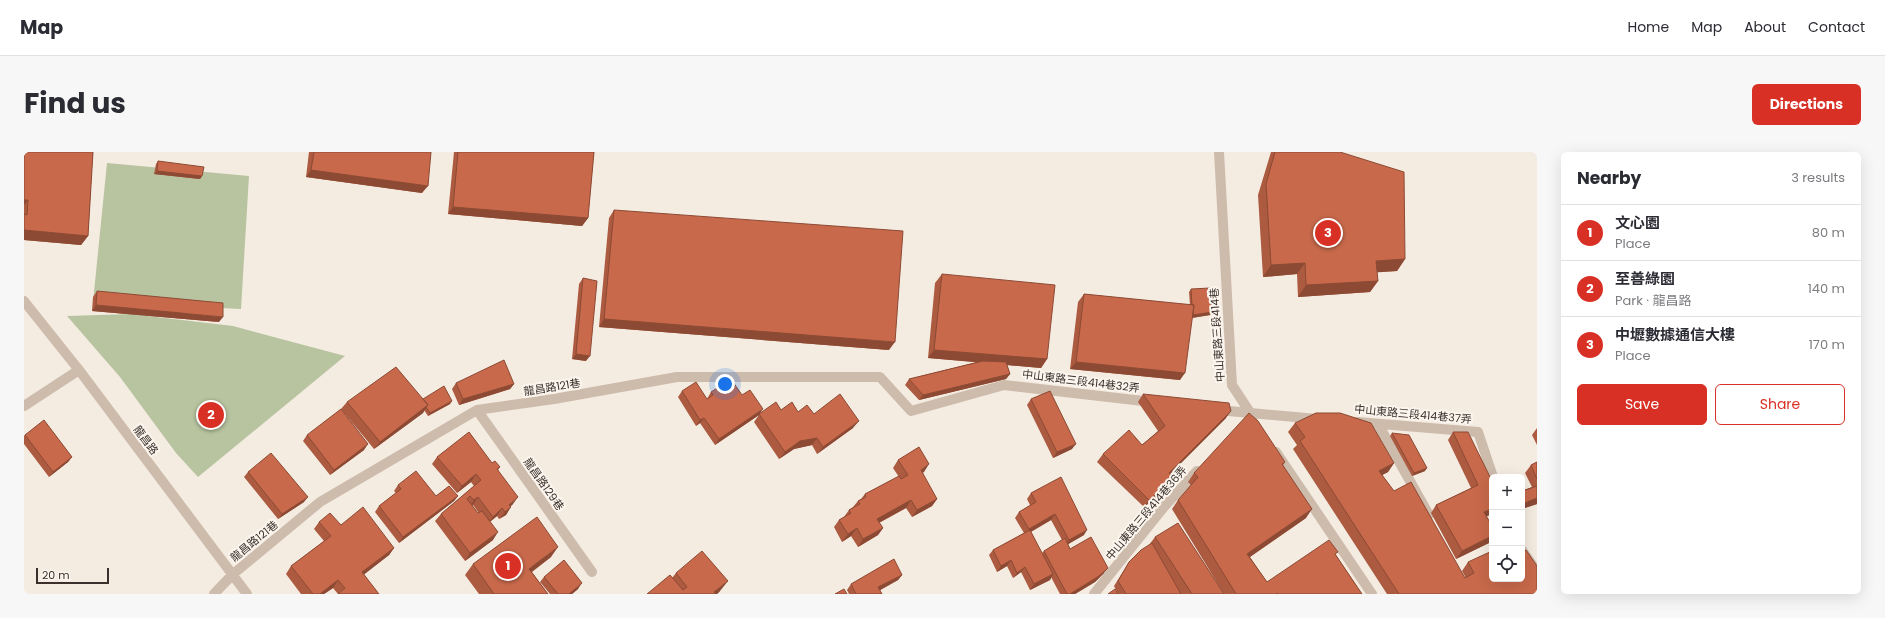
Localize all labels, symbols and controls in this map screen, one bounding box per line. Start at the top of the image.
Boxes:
text: Map [20,14,63,41]
text: Home [1627,17,1669,37]
text: Map [1691,17,1722,37]
text: About [1744,17,1786,37]
text: Contact [1808,17,1865,37]
text: Find us [24,84,126,123]
button: Directions [1752,84,1861,125]
text: Nearby [1577,166,1641,190]
text: 3 results [1791,168,1845,187]
text: 文心園 [1615,212,1660,233]
pin: 3 [1315,218,1341,248]
text: 1 [1588,223,1592,242]
text: 80 m [1812,223,1845,242]
text: Place [1615,234,1650,253]
text: 至善綠園 [1615,268,1675,289]
text: 2 [1586,279,1594,298]
text: 140 m [1808,279,1845,298]
street label: 中山東路三段414巷 [1206,287,1228,383]
text: Park · 龍昌路 [1615,291,1692,310]
text: 中壢數據通信大樓 [1615,324,1735,345]
text: 3 [1586,335,1594,354]
text: 170 m [1809,335,1845,354]
text: Place [1615,346,1650,365]
street label: 中山東路三段414巷32弄 [1021,366,1141,396]
your location [715,374,735,394]
street label: 龍昌路121巷 [522,375,582,399]
button: Save [1577,384,1707,425]
button: Share [1715,384,1845,425]
pin: 2 [198,400,224,430]
street label: 中山東路三段414巷37弄 [1354,401,1472,427]
street label: 龍昌路 [130,422,162,458]
street label: 龍昌路129巷 [520,455,568,513]
street label: 中山東路三段414巷36弄 [1102,462,1190,564]
map controls [1489,474,1525,582]
button: + [1489,474,1525,510]
button: − [1489,510,1525,546]
street label: 龍昌路121巷 [227,517,281,565]
button: locate [1489,546,1525,582]
pin: 1 [495,551,521,581]
scale bar [36,566,109,585]
text: 20 m [42,567,70,583]

